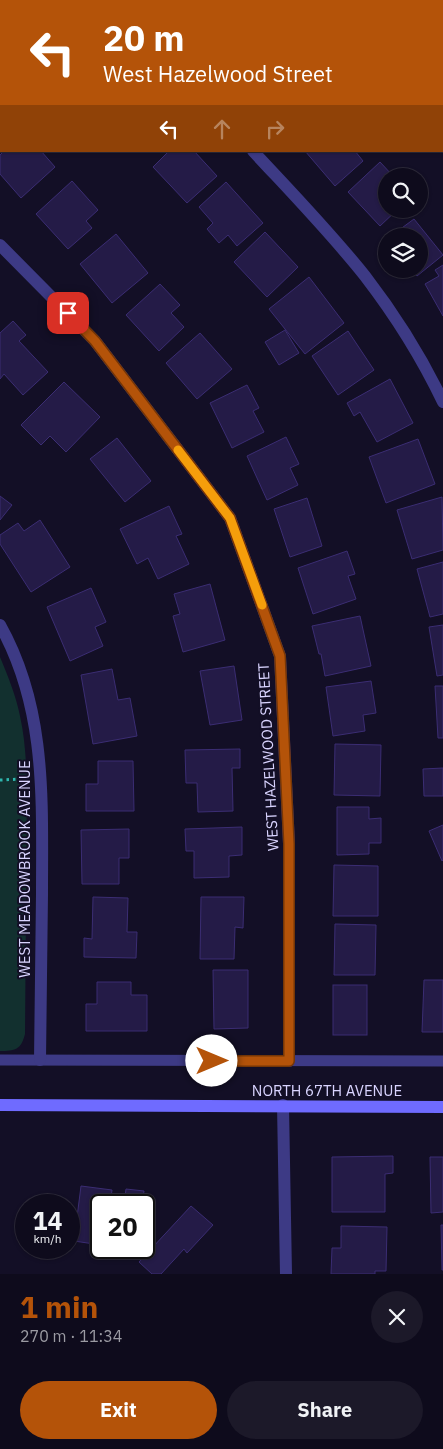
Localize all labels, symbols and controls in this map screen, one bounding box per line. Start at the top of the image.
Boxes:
text: 20 m [103,15,185,61]
icon: left [20,20,85,85]
text: West Hazelwood Street [103,59,333,88]
icon: left [155,115,183,143]
icon: ahead [208,115,236,143]
icon: right [261,115,289,143]
map controls [378,168,428,278]
button: search [378,168,428,218]
button: layers [378,228,428,278]
pin [47,292,89,334]
icon: arrive [54,299,82,327]
street label: WEST HAZELWOOD STREET [254,662,282,852]
street label: WEST MEADOWBROOK AVENUE [15,760,34,978]
position arrow [185,1034,237,1086]
street label: NORTH 67TH AVENUE [252,1081,402,1100]
speed limit sign: 20 [90,1194,155,1259]
text: 14 [32,1204,63,1237]
text: km/h [33,1231,62,1246]
text: 1 min [20,1287,98,1326]
button: close [371,1291,423,1343]
text: 270 m · 11:34 [20,1326,122,1346]
button: Exit [20,1381,217,1439]
button: Share [227,1381,423,1439]

